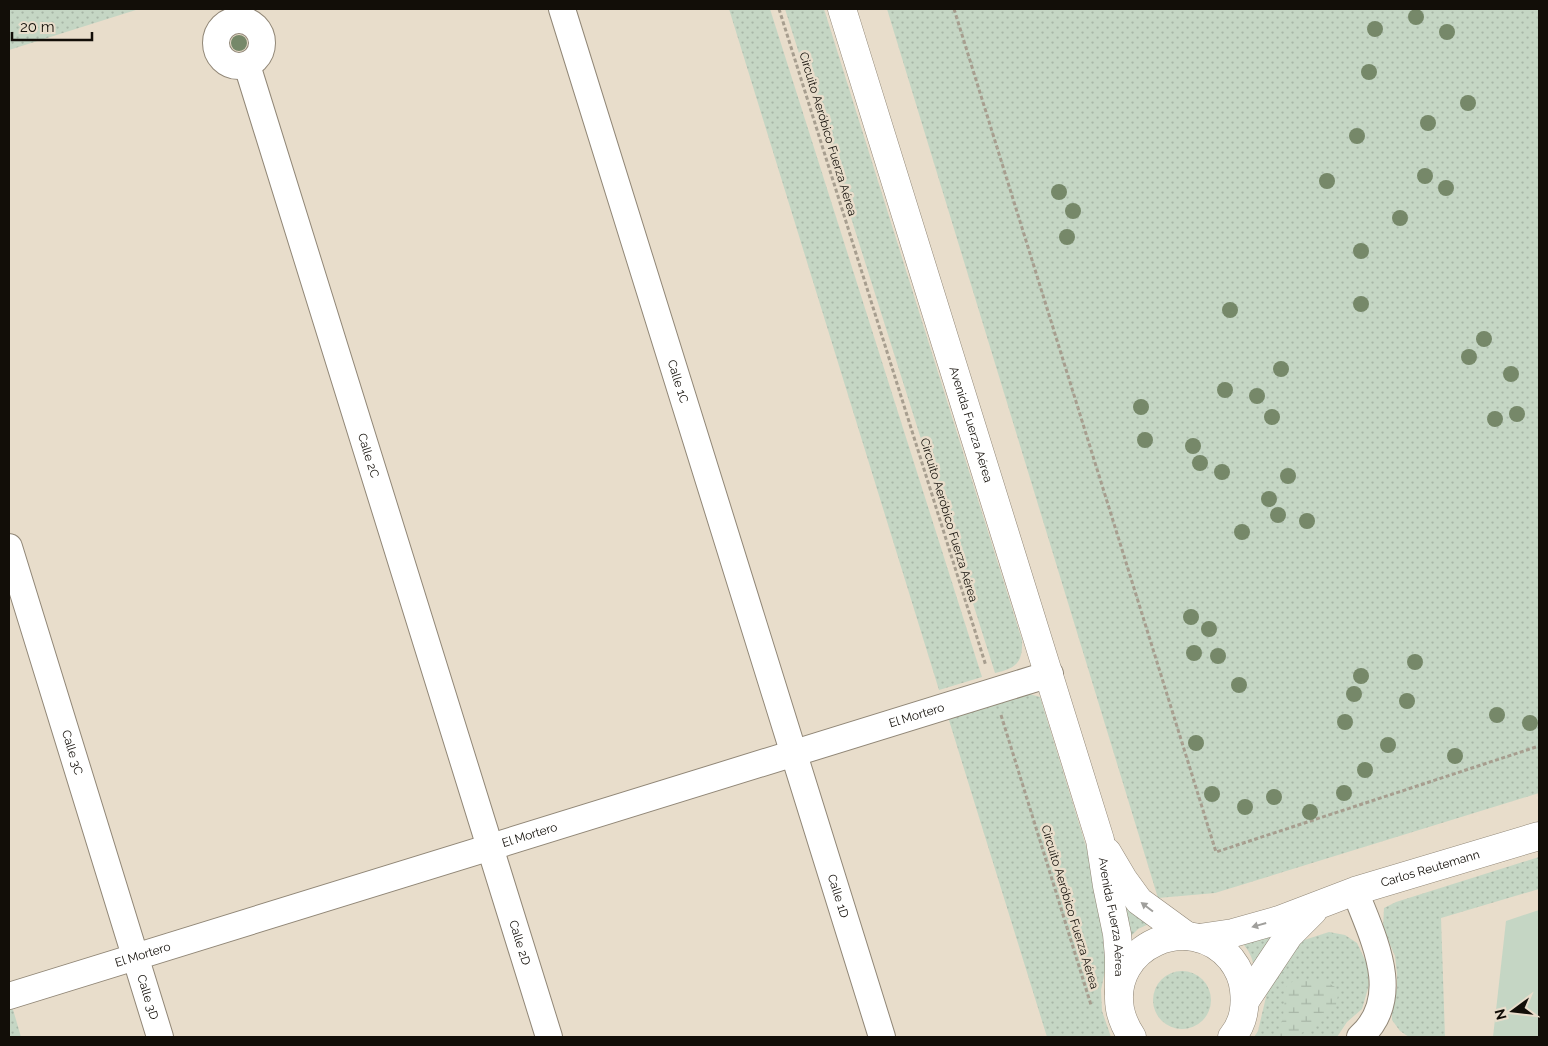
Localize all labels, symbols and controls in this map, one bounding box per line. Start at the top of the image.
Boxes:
scale bar [12,10,92,42]
text: 20 m [20,18,55,36]
street label: Circuito Aeróbico Fuerza Aérea [796,50,860,218]
street label: Calle 1C [665,358,691,405]
street label: Avenida Fuerza Aérea [946,365,996,484]
street label: Calle 2C [355,432,382,480]
street label: Circuito Aeróbico Fuerza Aérea [917,436,981,604]
street label: El Mortero [887,700,946,730]
street label: Calle 3C [59,728,86,777]
street label: El Mortero [500,820,559,850]
street label: Circuito Aeróbico Fuerza Aérea [1038,823,1102,991]
street label: Carlos Reutemann [1379,847,1481,890]
street label: Avenida Fuerza Aérea [1096,856,1126,976]
street label: Calle 1D [825,872,852,920]
one-way arrow [1140,902,1154,912]
street label: Calle 2D [506,918,533,967]
one-way arrow [1252,922,1267,930]
street label: El Mortero [113,939,172,970]
street label: Calle 3D [134,973,161,1022]
north arrow [1488,986,1538,1036]
text: N [1491,1007,1510,1022]

